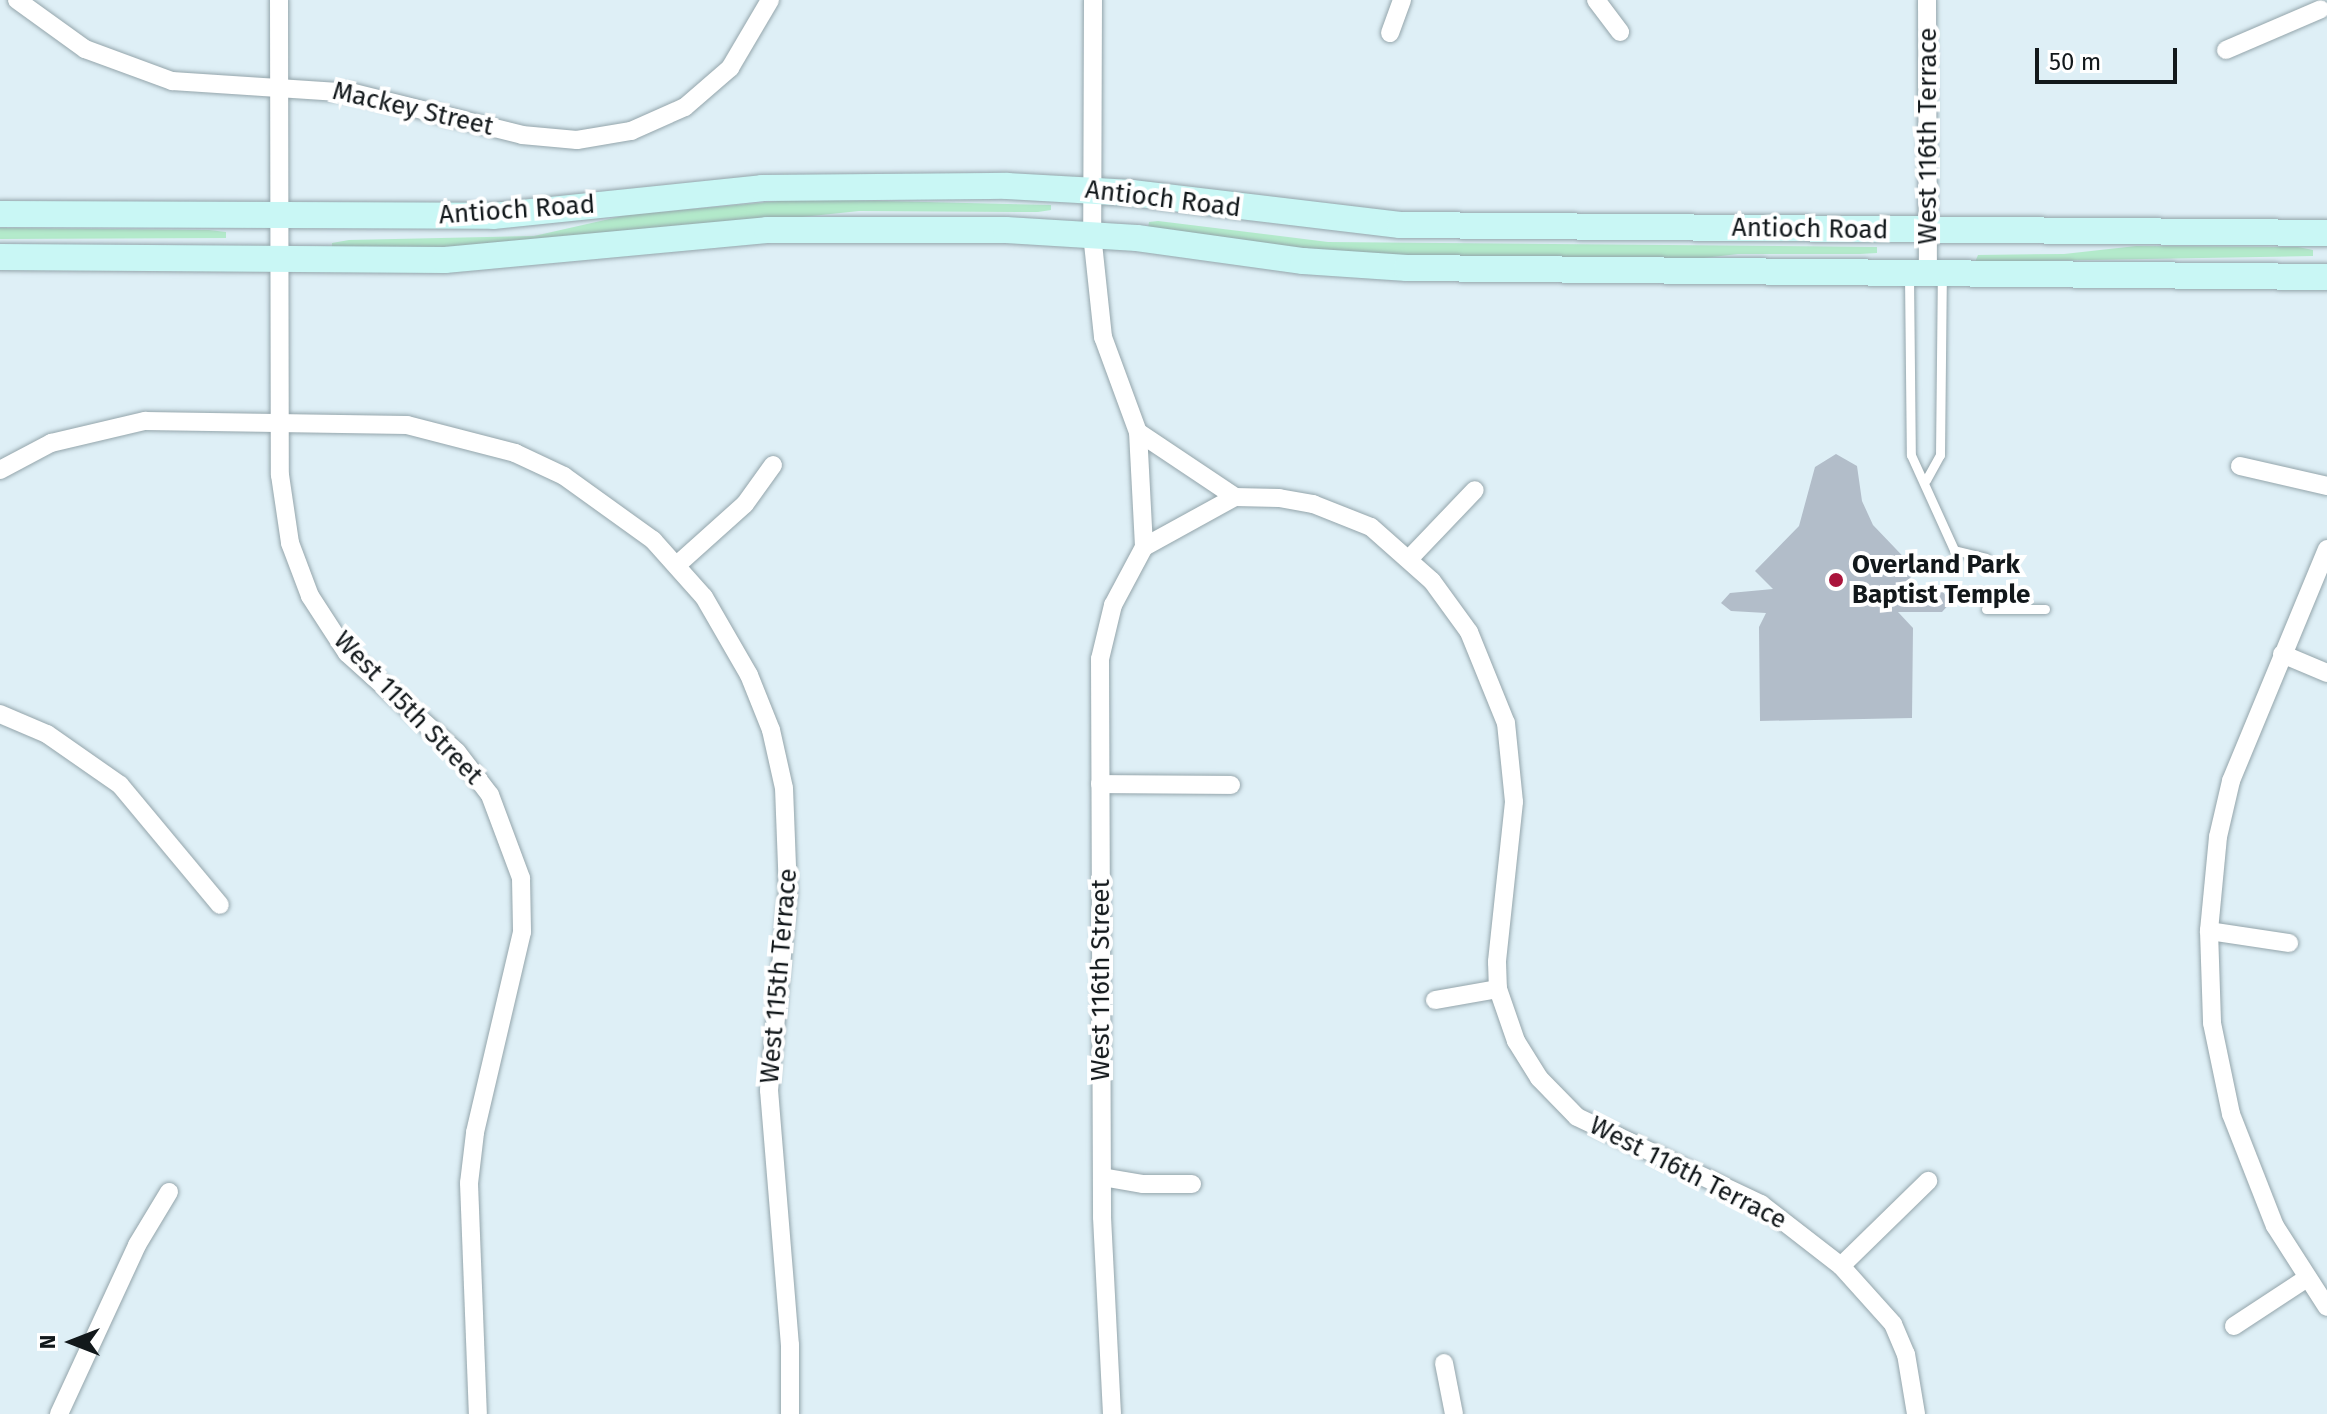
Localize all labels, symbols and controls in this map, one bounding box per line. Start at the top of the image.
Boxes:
street label: West 116th Terrace [1912,28,1944,244]
scale bar [2039,32,2181,82]
text: 50 m [2049,48,2101,76]
street label: Mackey Street [330,75,496,143]
street label: Antioch Road [1083,174,1243,224]
street label: Antioch Road [438,189,596,231]
street label: Antioch Road [1731,212,1889,246]
place label: Overland Park Baptist Temple [1852,549,2030,610]
marker: Overland Park Baptist Temple [1827,571,1845,589]
street label: West 115th Street [327,625,489,791]
street label: West 115th Terrace [754,867,804,1085]
street label: West 116th Street [1085,879,1117,1081]
street label: West 116th Terrace [1584,1110,1792,1236]
north arrow [32,1302,112,1382]
text: N [34,1335,61,1349]

